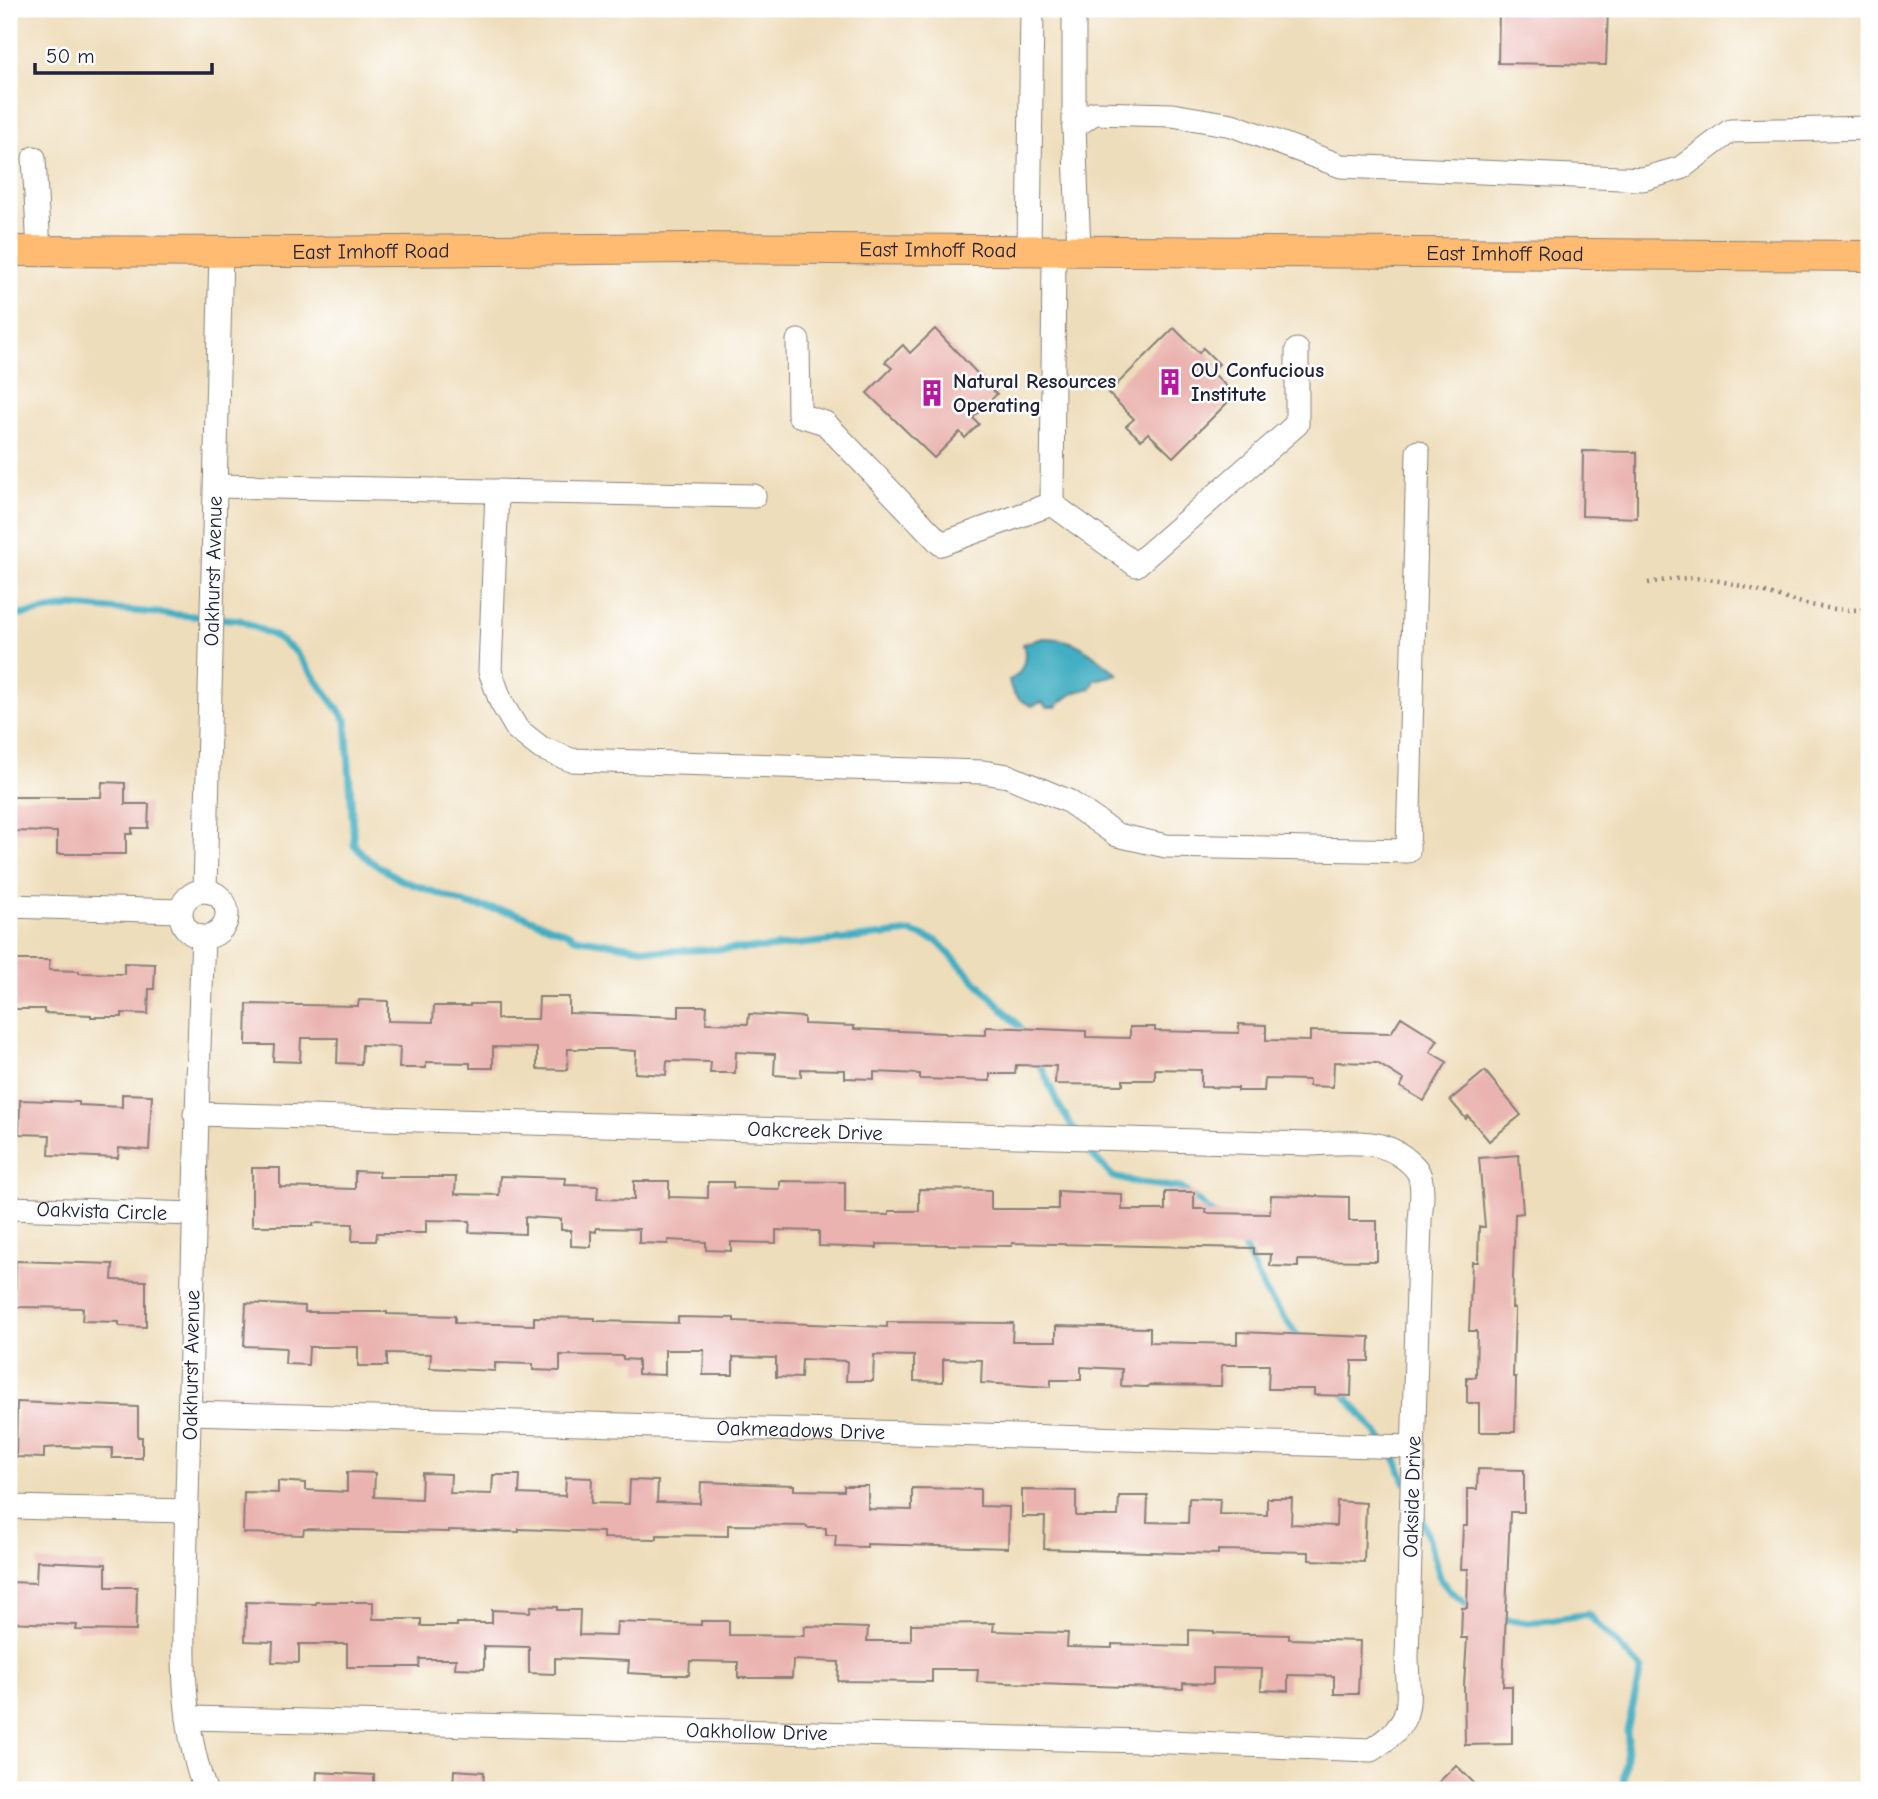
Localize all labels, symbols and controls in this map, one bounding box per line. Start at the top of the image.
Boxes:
scale bar [35,32,212,76]
text: 50 m [46,44,95,68]
street label: East Imhoff Road [859,237,1017,262]
street label: East Imhoff Road [292,238,450,264]
street label: East Imhoff Road [1426,241,1584,266]
place label: OU Confucious Institute [1191,358,1324,406]
building icon: OU Confucious Institute [1155,367,1185,397]
place label: Natural Resources Operating [953,369,1116,417]
building icon: Natural Resources Operating [917,378,947,408]
street label: Oakhurst Avenue [199,496,227,647]
street label: Oakcreek Drive [747,1117,883,1145]
street label: Oakvista Circle [36,1197,168,1225]
street label: Oakhurst Avenue [178,1290,204,1440]
street label: Oakmeadows Drive [716,1416,886,1444]
street label: Oakside Drive [1398,1435,1426,1558]
street label: Oakhollow Drive [686,1718,828,1745]

